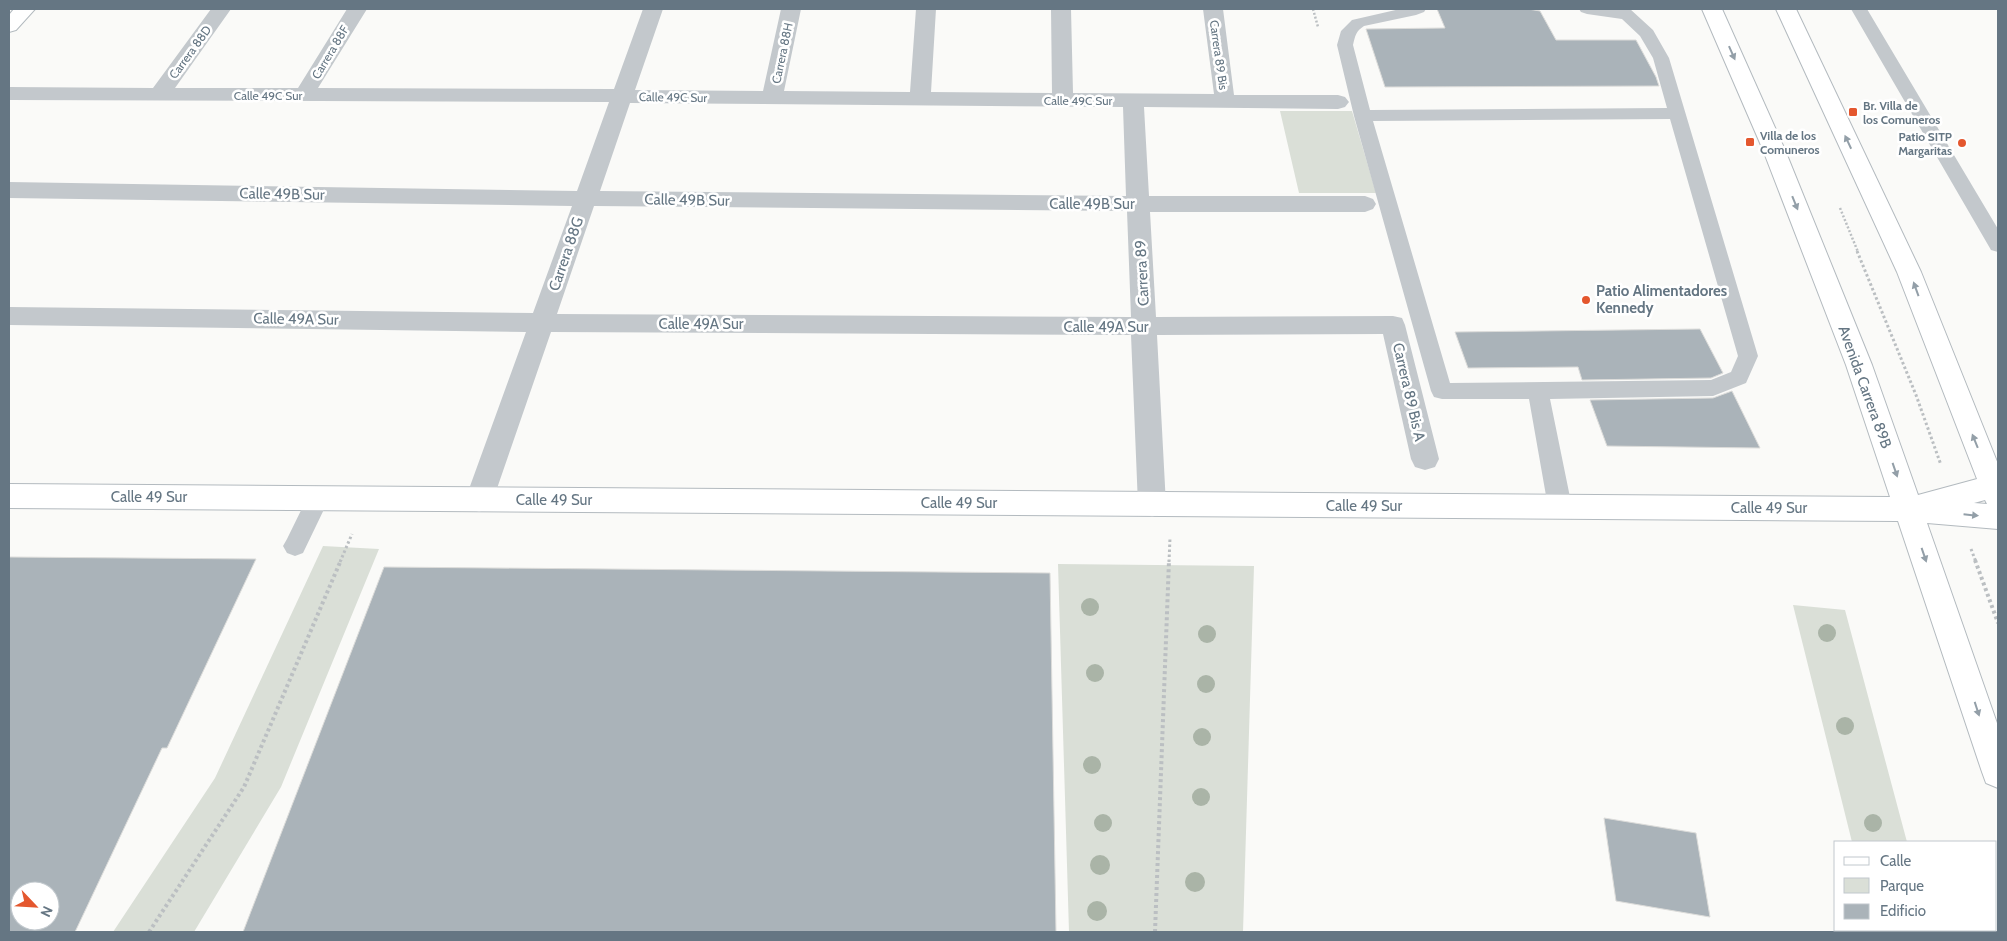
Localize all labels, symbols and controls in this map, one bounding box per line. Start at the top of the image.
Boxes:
street label: Carrera 89 Bis [1207,19,1231,91]
street label: Carrera 88H [768,21,796,85]
street label: Carrera 88D [166,22,214,82]
street label: Carrera 88F [308,22,352,81]
one-way arrow [1728,46,1736,60]
street label: Calle 49C Sur [234,88,302,103]
street label: Calle 49C Sur [639,89,708,105]
street label: Calle 49C Sur [1044,93,1112,108]
place label: Br. Villa de los Comuneros [1863,98,1940,127]
marker: Br. Villa de los Comuneros [1847,106,1859,118]
place label: Villa de los Comuneros [1760,128,1820,157]
place label: Patio SITP Margaritas [1898,129,1952,158]
one-way arrow [1844,134,1853,149]
marker: Villa de los Comuneros [1744,136,1756,148]
marker: Patio SITP Margaritas [1956,137,1968,149]
street label: Calle 49B Sur [239,184,325,204]
street label: Calle 49B Sur [644,190,730,210]
street label: Calle 49B Sur [1049,195,1135,213]
one-way arrow [1791,196,1799,211]
street label: Carrera 88G [545,215,587,293]
street label: Carrera 89 [1131,239,1153,307]
place label: Patio Alimentadores Kennedy [1596,282,1727,317]
one-way arrow [1912,282,1919,297]
marker: Patio Alimentadores Kennedy [1580,294,1592,306]
street label: Calle 49A Sur [253,309,339,329]
street label: Calle 49A Sur [658,315,744,333]
street label: Calle 49A Sur [1063,318,1149,336]
street label: Avenida Carrera 89B [1834,323,1896,451]
street label: Carrera 89 Bis A [1389,341,1429,444]
one-way arrow [1971,433,1979,448]
one-way arrow [1891,463,1899,478]
street label: Calle 49 Sur [111,488,187,506]
street label: Calle 49 Sur [516,491,592,509]
street label: Calle 49 Sur [921,494,997,512]
street label: Calle 49 Sur [1326,497,1402,515]
street label: Calle 49 Sur [1731,499,1807,517]
one-way arrow [1963,511,1979,519]
one-way arrow [1920,548,1928,563]
one-way arrow [1973,702,1981,717]
legend [1834,841,1997,931]
text: Calle [1880,852,1911,870]
text: Parque [1880,877,1924,895]
north arrow [10,881,60,931]
text: Edificio [1880,902,1926,920]
text: N [37,903,57,920]

